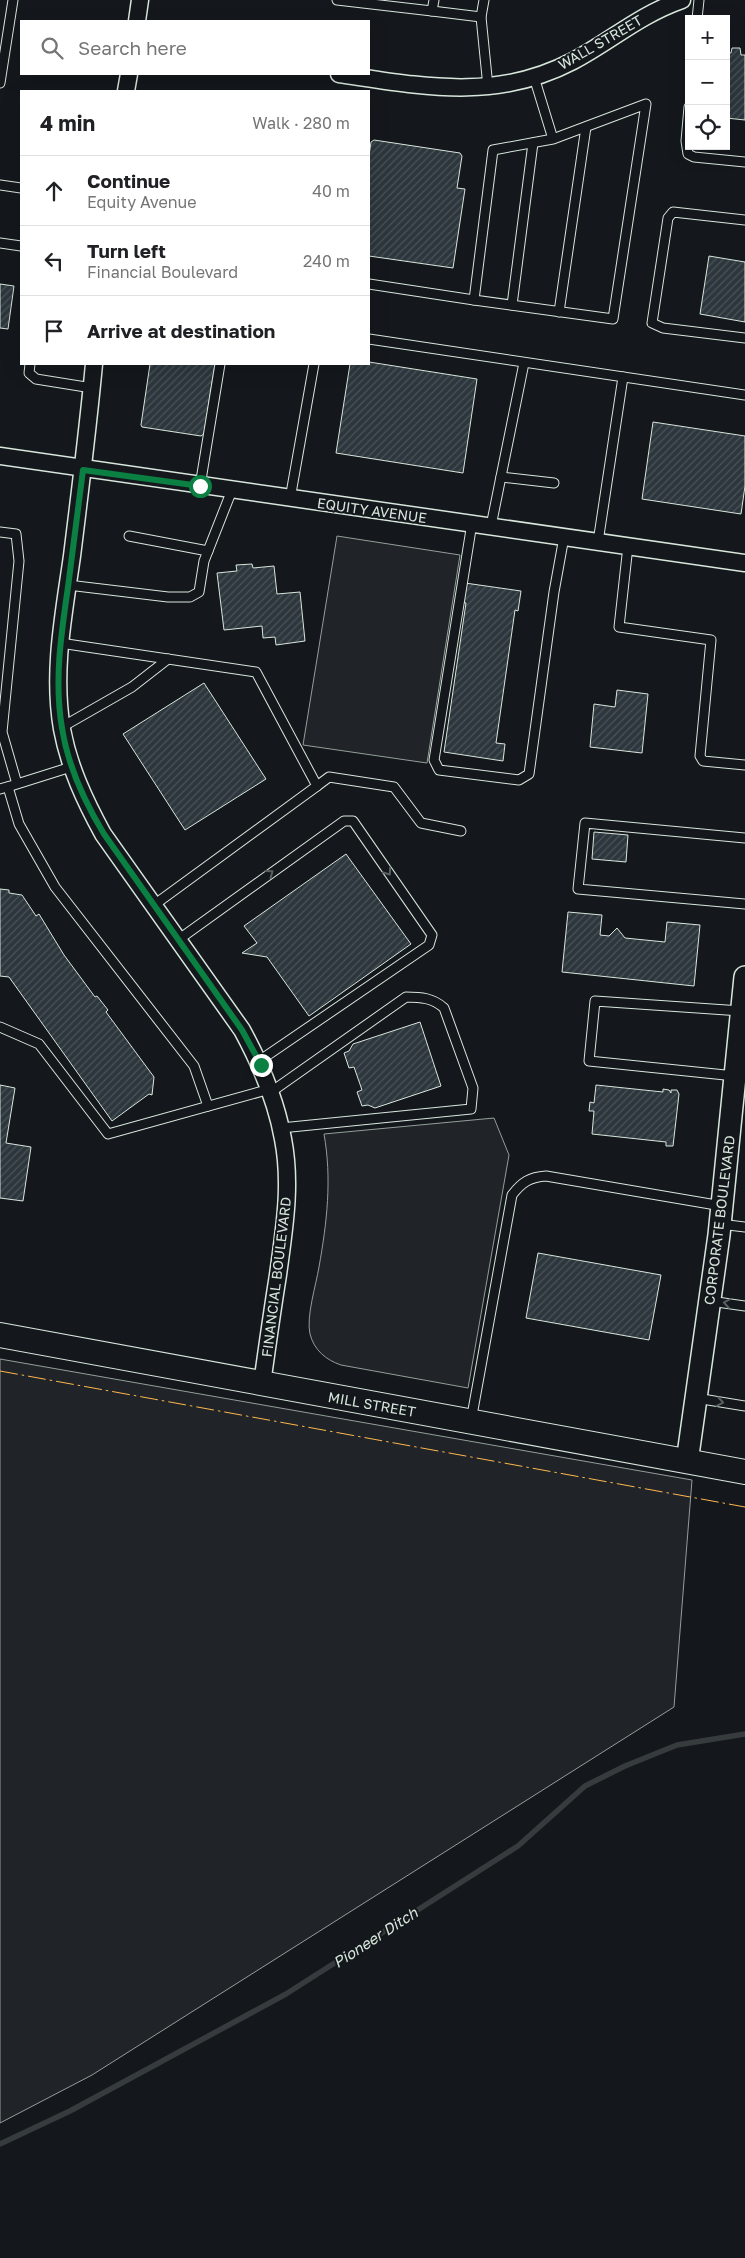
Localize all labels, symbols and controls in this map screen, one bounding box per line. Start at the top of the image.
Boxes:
street label: WALL STREET [555,11,645,73]
map controls [685,15,730,150]
button: + [685,15,730,60]
search box [20,20,370,75]
icon: search [38,34,66,62]
text: Search here [78,36,187,59]
button: − [685,60,730,105]
button: locate [685,105,730,150]
text: 4 min [40,110,95,136]
text: Walk · 280 m [252,113,350,133]
text: Continue [87,169,170,192]
icon: ahead [40,177,68,205]
text: 40 m [312,181,350,201]
text: Equity Avenue [87,192,197,212]
text: Turn left [87,239,166,262]
icon: left [40,247,68,275]
text: 240 m [303,251,350,271]
text: Financial Boulevard [87,262,238,282]
icon: arrive [40,317,68,345]
text: Arrive at destination [87,319,275,342]
route start [189,475,212,498]
street label: EQUITY AVENUE [316,494,428,526]
one-way arrow [382,866,391,876]
one-way arrow [264,870,273,880]
route end [250,1054,273,1077]
street label: CORPORATE BOULEVARD [700,1134,738,1306]
street label: FINANCIAL BOULEVARD [258,1196,294,1358]
one-way arrow [723,1299,732,1309]
street label: MILL STREET [327,1388,418,1420]
one-way arrow [716,1397,725,1407]
water label: Pioneer Ditch [329,1903,421,1971]

